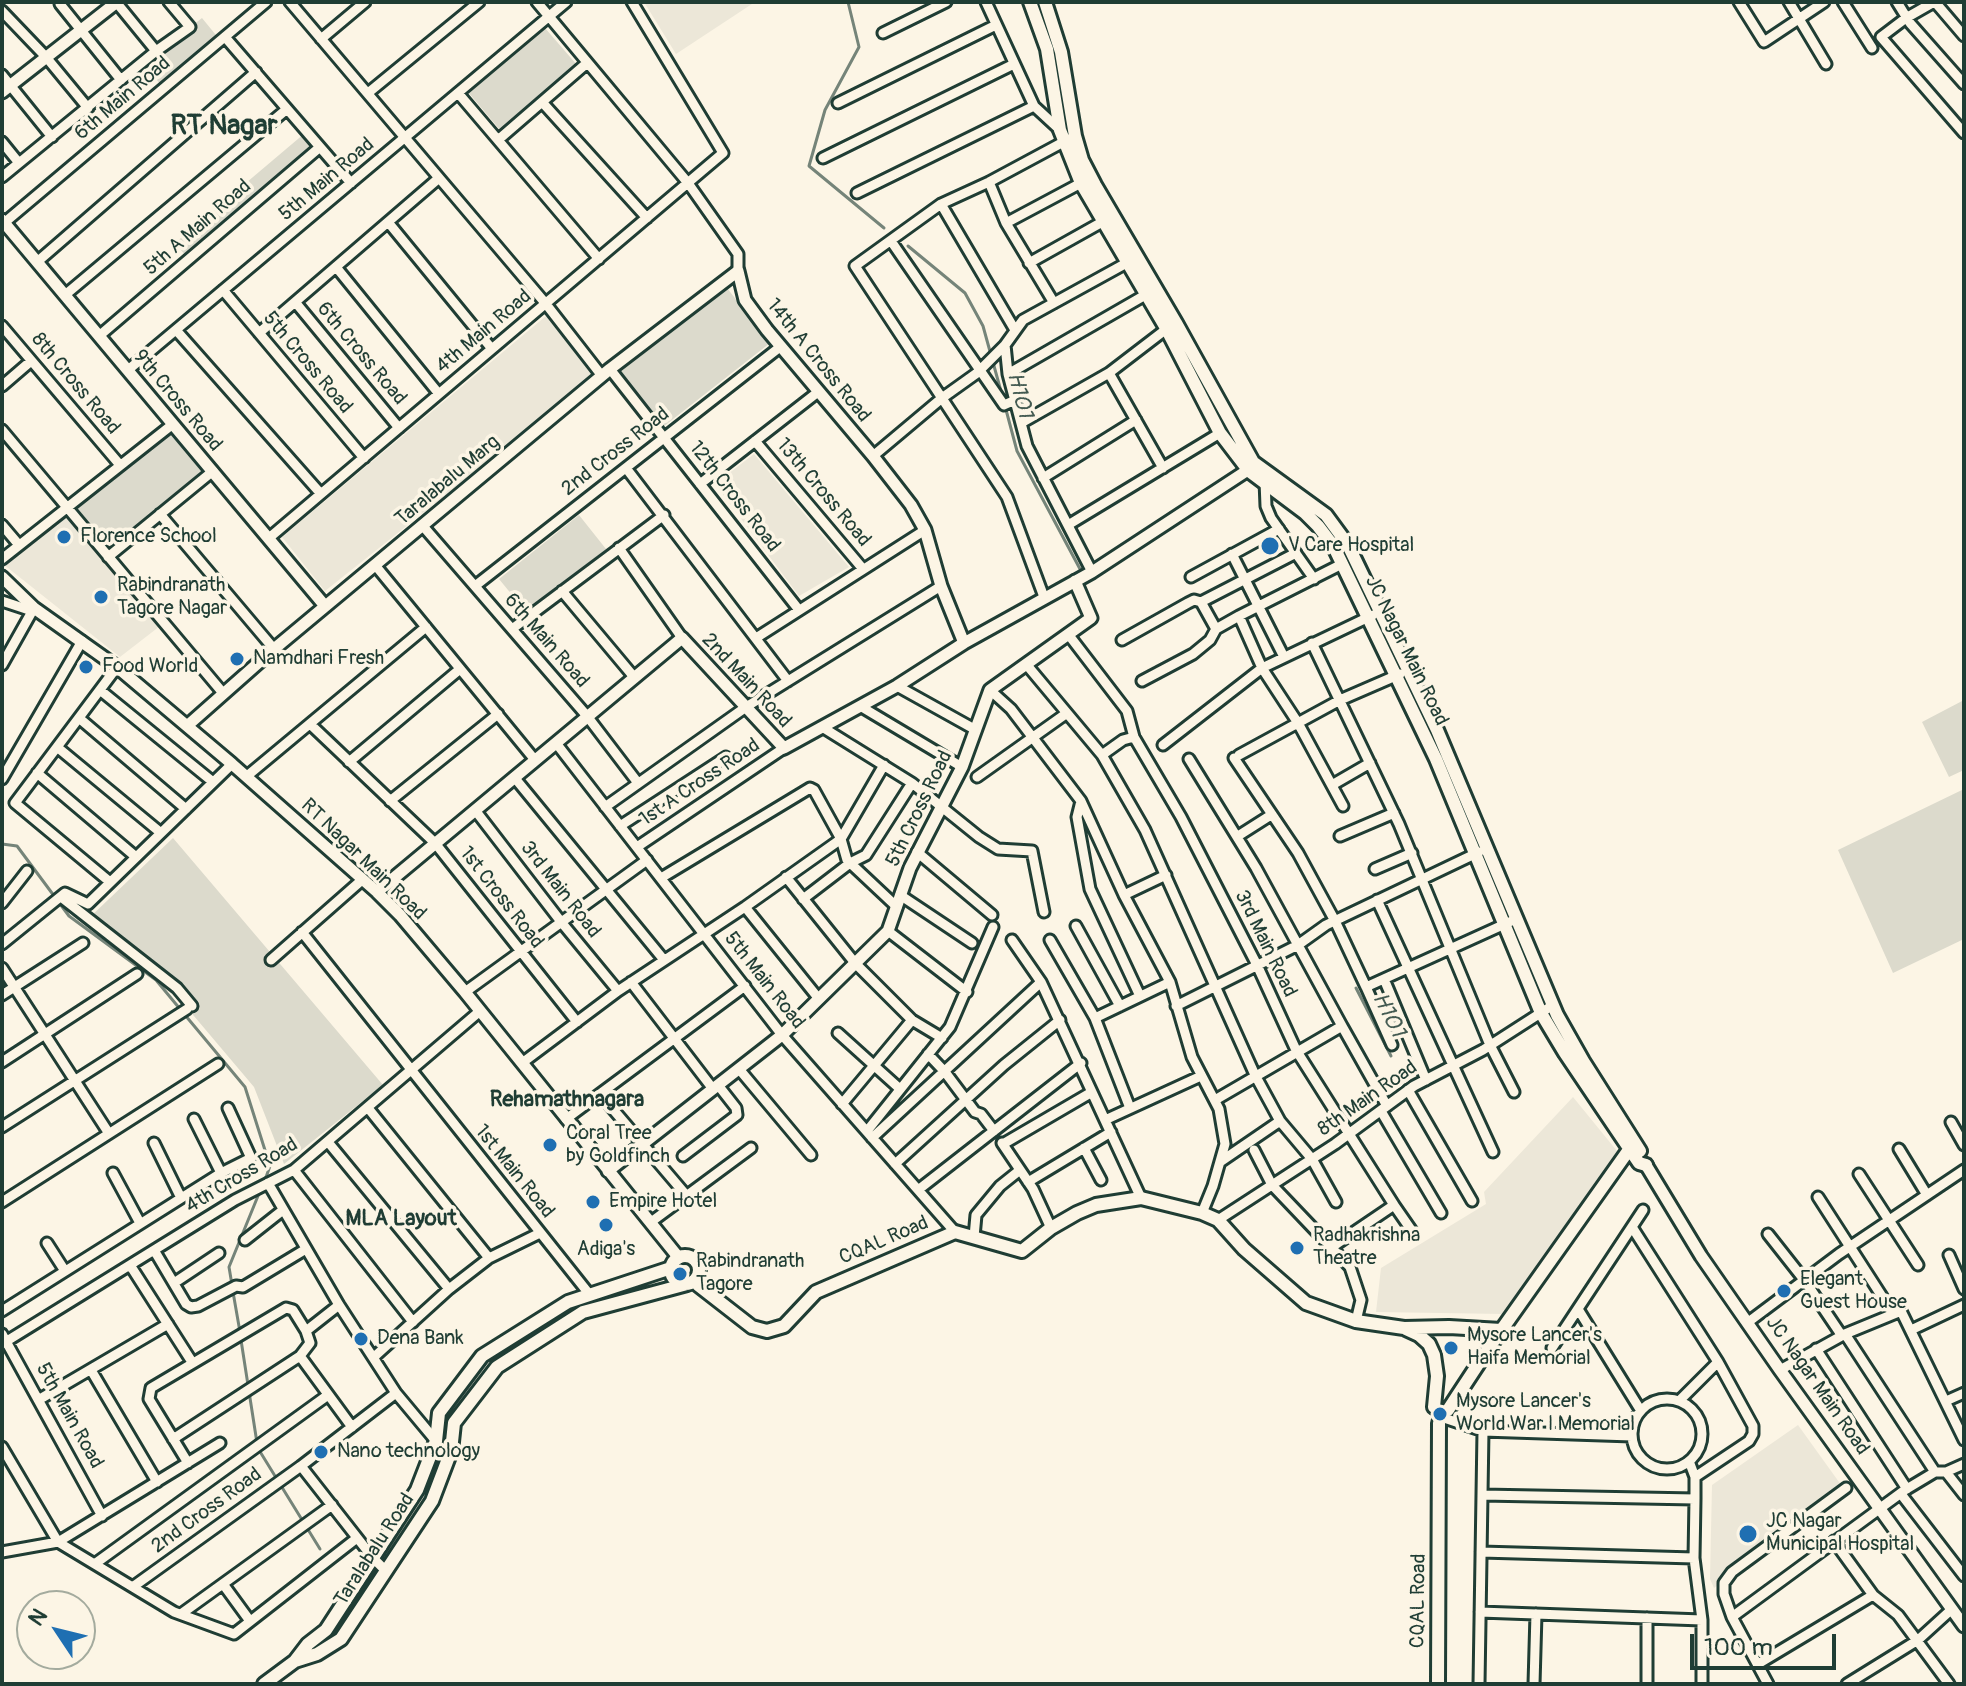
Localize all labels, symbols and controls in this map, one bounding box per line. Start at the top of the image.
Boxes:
street label: 6th Main Road [70,52,176,146]
district label: RT Nagar [171,110,277,144]
street label: 5th Main Road [275,133,379,227]
street label: 5th A Main Road [140,175,256,281]
street label: 4th Main Road [431,285,537,379]
street label: 14th A Cross Road [761,294,875,428]
street label: 6th Cross Road [311,298,411,410]
street label: 5th Cross Road [257,307,357,419]
street label: 8th Cross Road [26,328,124,440]
street label: 9th Cross Road [127,345,227,457]
water label: H101 [1000,369,1038,421]
street label: 2nd Cross Road [557,402,675,502]
street label: Taralabalu Marg [391,430,505,532]
street label: 13th Cross Road [771,434,875,552]
street label: 12th Cross Road [683,437,785,557]
place label: Florence School [80,525,217,549]
marker: Florence School [55,528,73,546]
place label: V Care Hospital [1288,534,1414,558]
marker: V Care Hospital [1259,535,1281,557]
street label: JC Nagar Main Road [1359,572,1453,730]
place label: Rabindranath Tagore Nagar [117,574,227,621]
marker: Rabindranath Tagore Nagar [92,588,110,606]
street label: 6th Main Road [498,589,594,693]
street label: 2nd Main Road [696,629,796,733]
place label: Namdhari Fresh [253,647,384,671]
marker: Namdhari Fresh [228,650,246,668]
place label: Food World [102,655,198,679]
marker: Food World [77,658,95,676]
street label: 1st A Cross Road [635,734,765,832]
street label: 5th Cross Road [882,747,958,871]
street label: RT Nagar Main Road [295,794,431,926]
street label: 3rd Main Road [515,837,605,943]
street label: 1st Cross Road [454,842,548,954]
street label: 3rd Main Road [1229,887,1301,1001]
street label: 5th Main Road [719,928,809,1034]
water label: H101 [1366,988,1410,1042]
street label: 8th Main Road [1314,1056,1422,1142]
district label: Rehamathnagara [490,1087,644,1113]
street label: 1st Main Road [469,1120,559,1224]
place label: Coral Tree by Goldfinch [566,1122,670,1169]
street label: 4th Cross Road [181,1133,303,1219]
marker: Coral Tree by Goldfinch [541,1136,559,1154]
place label: Empire Hotel [609,1190,717,1214]
marker: Empire Hotel [584,1193,602,1211]
district label: MLA Layout [345,1206,457,1232]
street label: CQAL Road [836,1211,932,1271]
marker: Adiga's [597,1216,615,1234]
place label: Radhakrishna Theatre [1313,1224,1420,1271]
place label: Adiga's [577,1238,635,1262]
marker: Radhakrishna Theatre [1288,1239,1306,1257]
place label: Rabindranath Tagore [696,1250,804,1297]
marker: Rabindranath Tagore [671,1265,689,1283]
place label: Elegant Guest House [1800,1268,1907,1315]
marker: Elegant Guest House [1775,1282,1793,1300]
street label: JC Nagar Main Road [1760,1312,1874,1460]
place label: Mysore Lancer's Haifa Memorial [1467,1324,1602,1371]
place label: Dena Bank [377,1327,464,1351]
marker: Dena Bank [352,1330,370,1348]
marker: Mysore Lancer's Haifa Memorial [1442,1339,1460,1357]
street label: 5th Main Road [30,1359,108,1473]
place label: Mysore Lancer's World War I Memorial [1456,1390,1635,1437]
marker: Mysore Lancer's World War I Memorial [1431,1405,1449,1423]
place label: Nano technology [337,1440,480,1464]
marker: Nano technology [312,1443,330,1461]
street label: 2nd Cross Road [147,1463,267,1559]
street label: Taralabalu Road [330,1489,420,1611]
place label: JC Nagar Municipal Hospital [1766,1510,1914,1557]
marker: JC Nagar Municipal Hospital [1737,1523,1759,1545]
street label: CQAL Road [1406,1554,1432,1648]
north arrow [16,1590,96,1670]
text: N [22,1603,54,1632]
scale bar [1694,1618,1840,1668]
text: 100 m [1704,1633,1773,1662]

